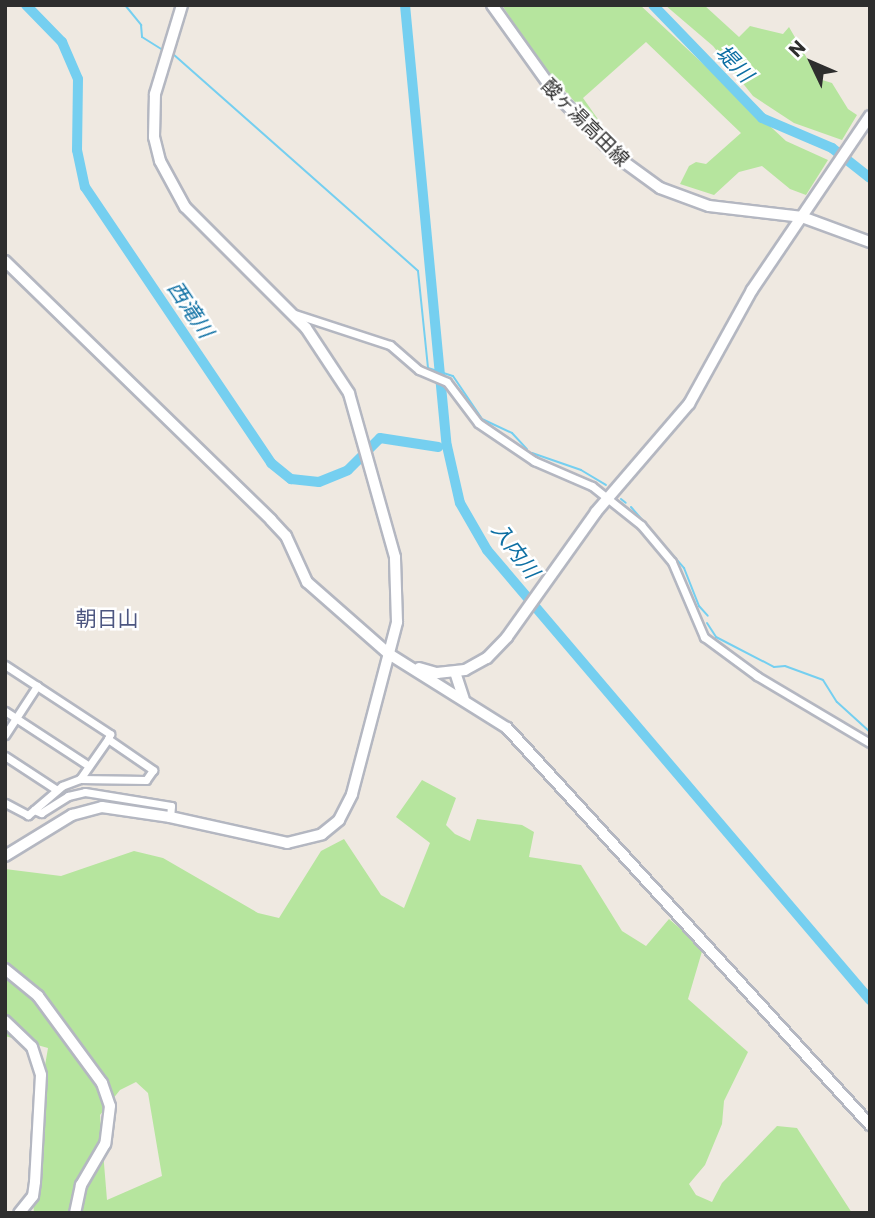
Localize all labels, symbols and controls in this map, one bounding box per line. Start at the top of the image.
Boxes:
north arrow [777,28,847,98]
text: N [783,35,810,61]
water label: 堤川 [711,39,759,87]
street label: 酸ヶ湯高田線 [538,74,634,170]
water label: 西滝川 [163,276,219,342]
water label: 入内川 [487,517,545,583]
district label: 朝日山 [76,605,138,631]

